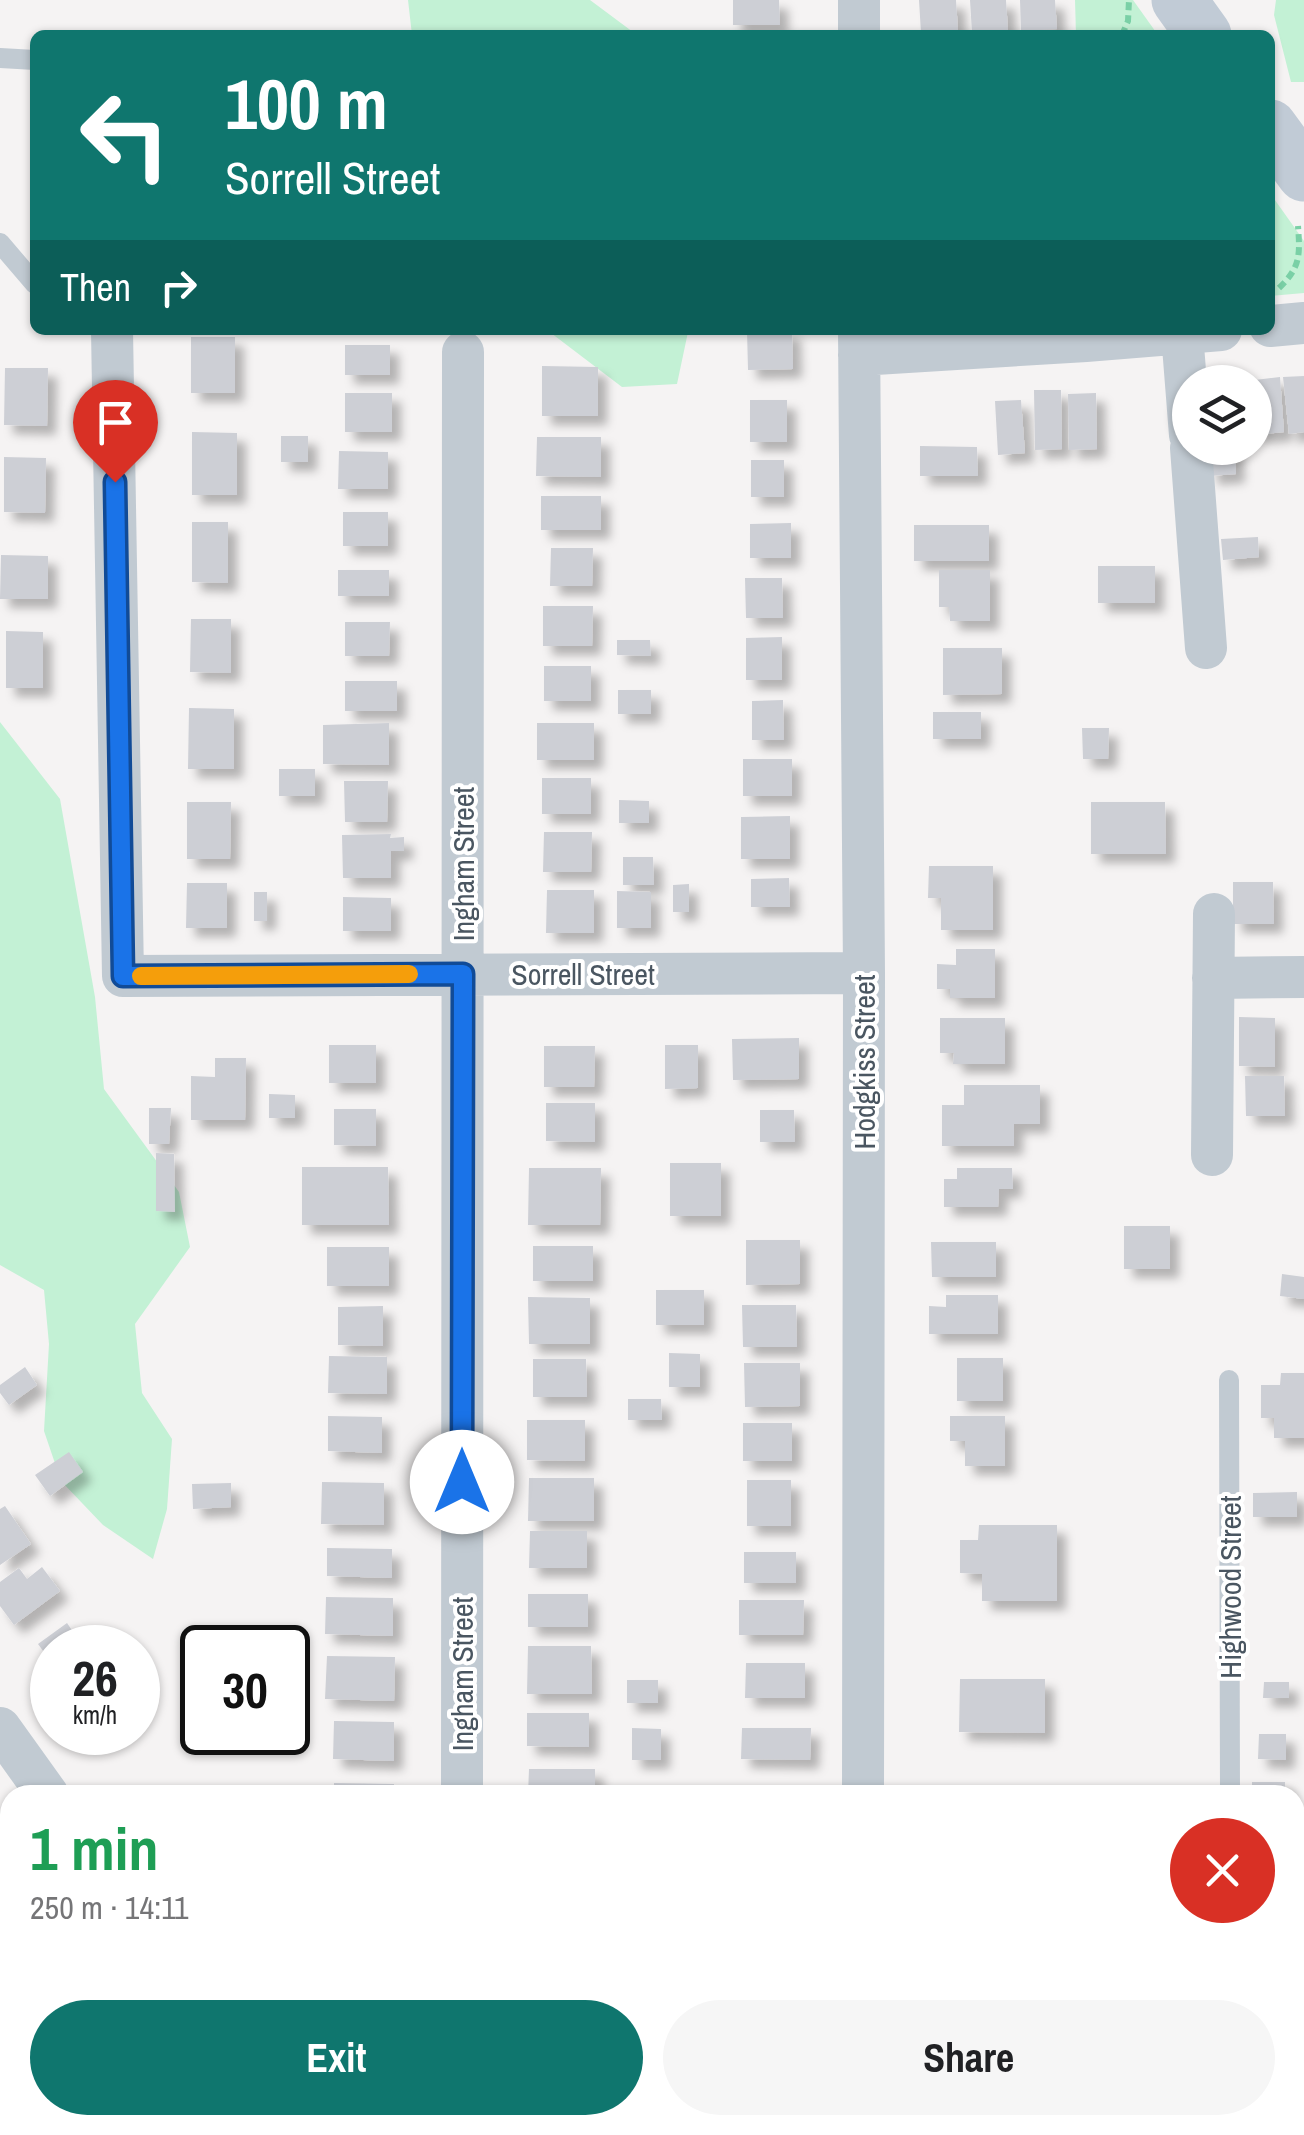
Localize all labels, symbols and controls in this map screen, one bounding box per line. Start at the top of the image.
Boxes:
text: 100 m [225,57,388,151]
icon: left [60,70,190,200]
text: Sorrell Street [225,147,440,208]
icon: right [151,260,206,315]
text: Then [60,262,131,313]
map controls [1172,365,1272,465]
button: layers [1172,365,1272,465]
pin [73,380,158,483]
icon: arrive [88,395,143,450]
street label: Ingham Street [443,787,483,941]
street label: Sorrell Street [511,954,655,994]
street label: Hodgkiss Street [844,974,884,1150]
position arrow [410,1430,514,1534]
street label: Highwood Street [1210,1495,1250,1679]
street label: Ingham Street [442,1597,482,1751]
speed limit sign: 30 [180,1625,310,1755]
text: 26 [72,1644,118,1712]
text: km/h [73,1698,117,1732]
text: 1 min [30,1808,159,1889]
button: close [1170,1818,1275,1923]
text: 250 m · 14:11 [30,1886,189,1929]
button: Exit [30,2000,643,2115]
button: Share [663,2000,1275,2115]

